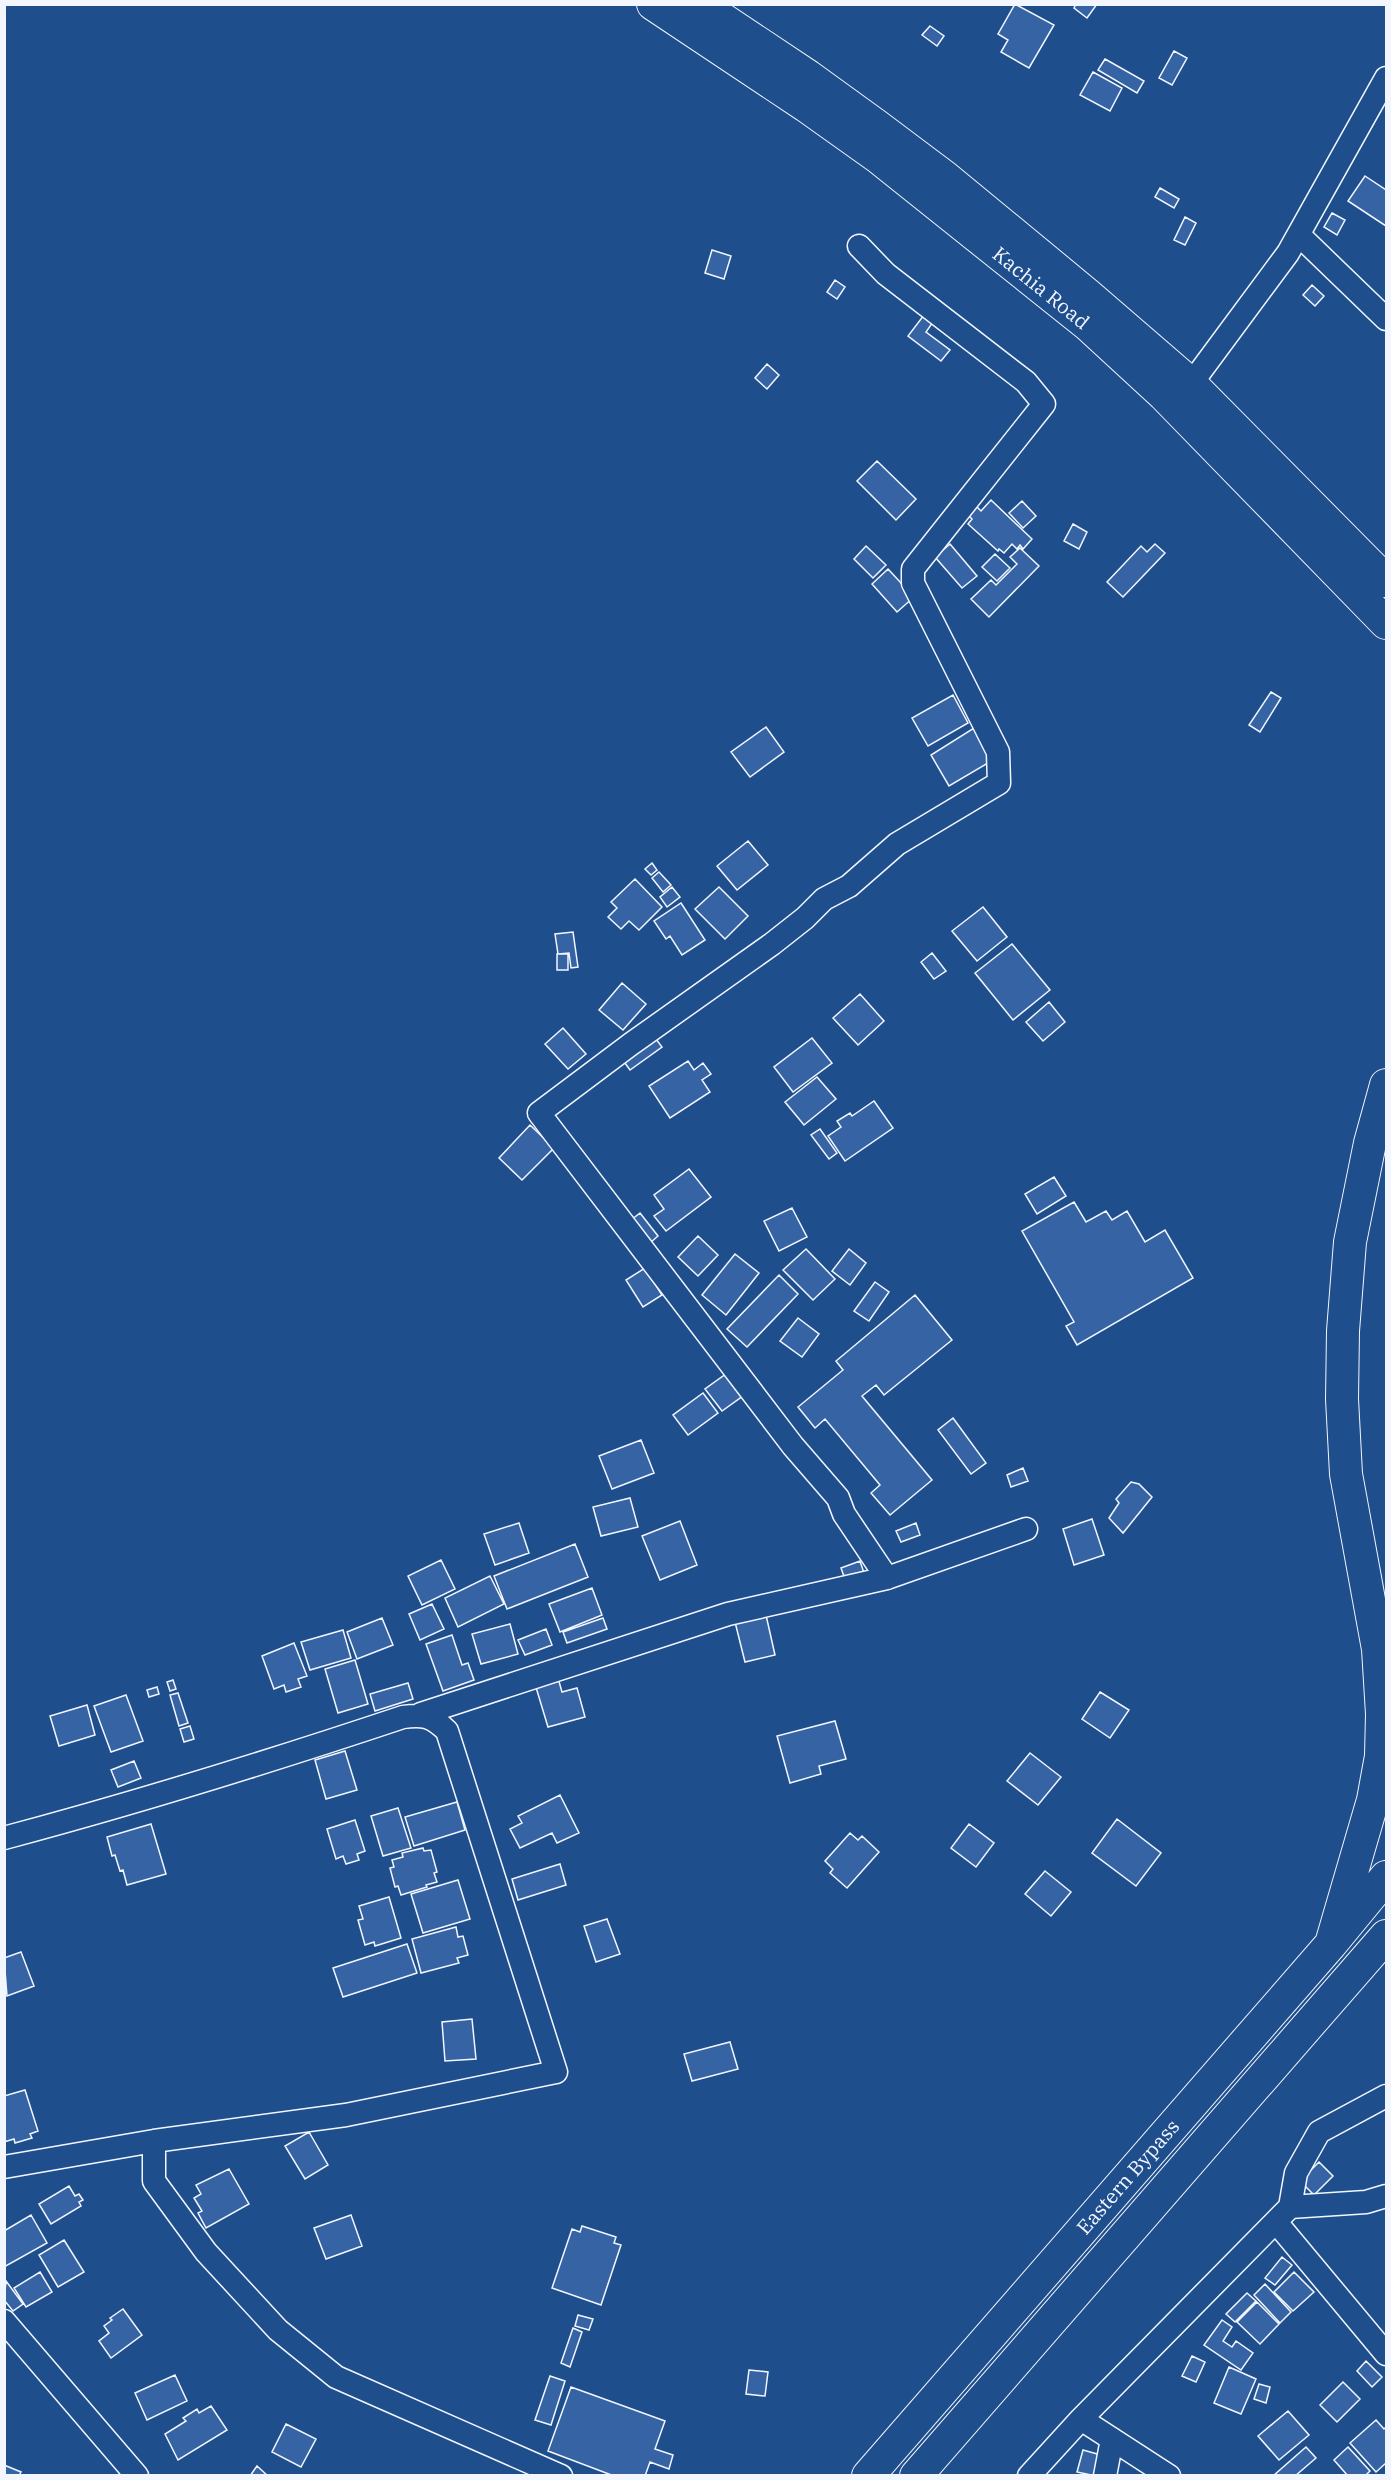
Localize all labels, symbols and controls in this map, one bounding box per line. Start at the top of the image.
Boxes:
street label: Kachia Road [987,240,1095,335]
street label: Eastern Bypass [1070,2113,1185,2240]

